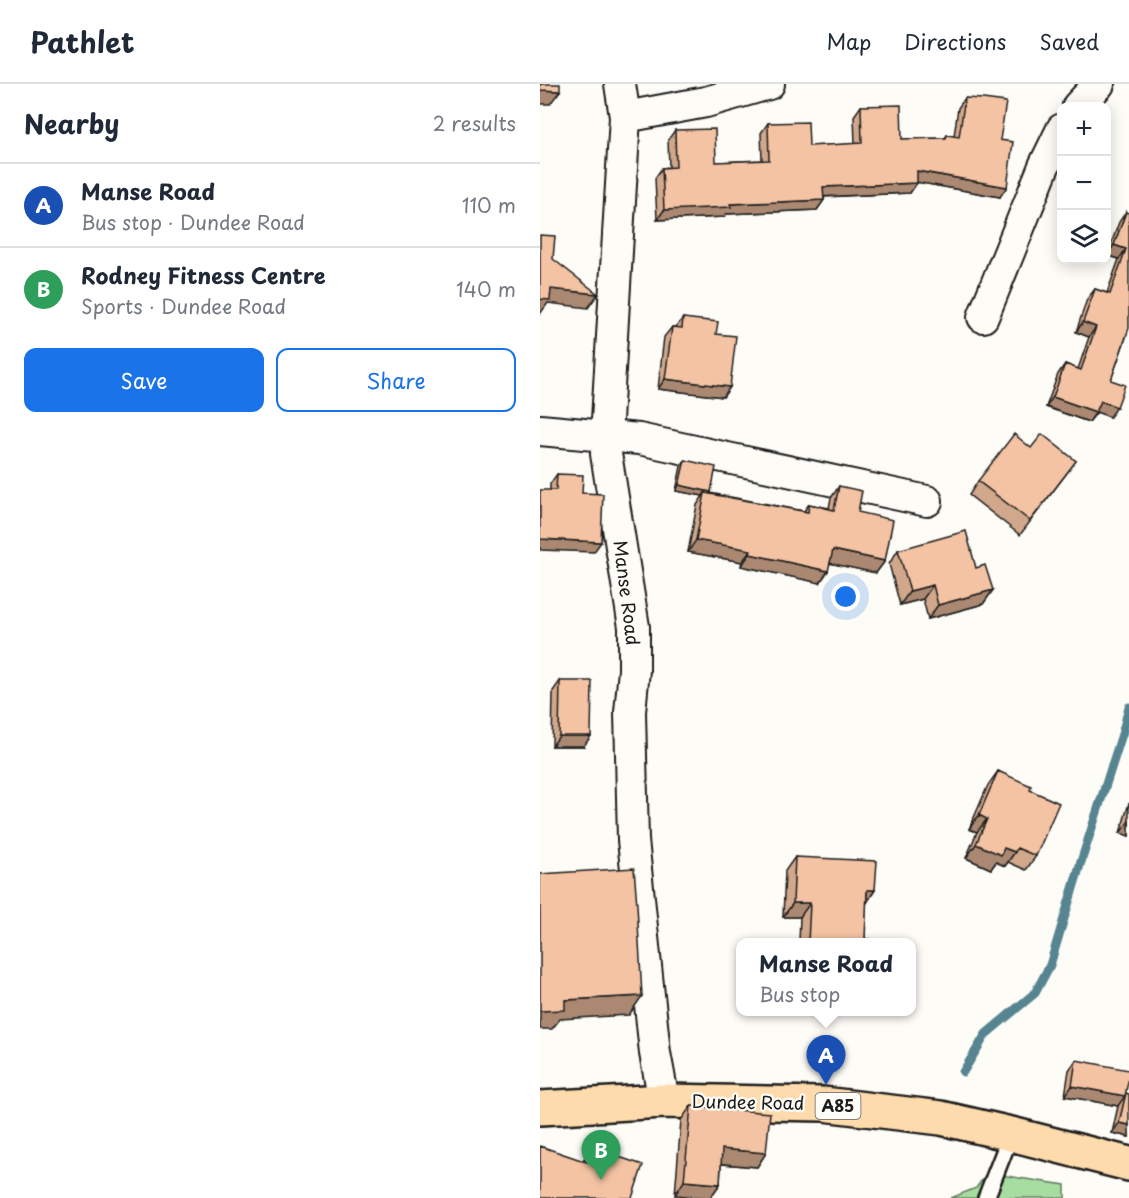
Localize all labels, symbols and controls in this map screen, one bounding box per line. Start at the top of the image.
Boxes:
text: Pathlet [30,20,134,63]
text: Map [826,25,871,57]
text: Directions [904,25,1006,57]
text: Saved [1039,25,1099,57]
map controls [1057,102,1111,264]
button: + [1057,102,1111,156]
text: Nearby [24,104,119,143]
text: 2 results [433,108,516,138]
button: − [1057,156,1111,210]
text: Manse Road [81,174,215,207]
text: A [36,190,51,220]
text: 110 m [462,190,516,220]
text: Bus stop · Dundee Road [81,207,305,237]
button: layers [1057,210,1111,264]
text: Rodney Fitness Centre [81,258,326,291]
text: B [37,274,50,304]
text: 140 m [456,274,516,304]
text: Sports · Dundee Road [81,291,286,321]
button: Save [24,348,264,412]
button: Share [276,348,516,412]
street label: Manse Road [608,539,647,647]
your location [831,582,860,611]
popup [736,938,916,1016]
text: Manse Road [759,946,893,979]
text: Bus stop [759,979,840,1009]
pin: A [806,1036,846,1085]
street label: Dundee Road [691,1087,805,1116]
road number: A85 [816,1093,860,1119]
pin: B [582,1130,620,1180]

